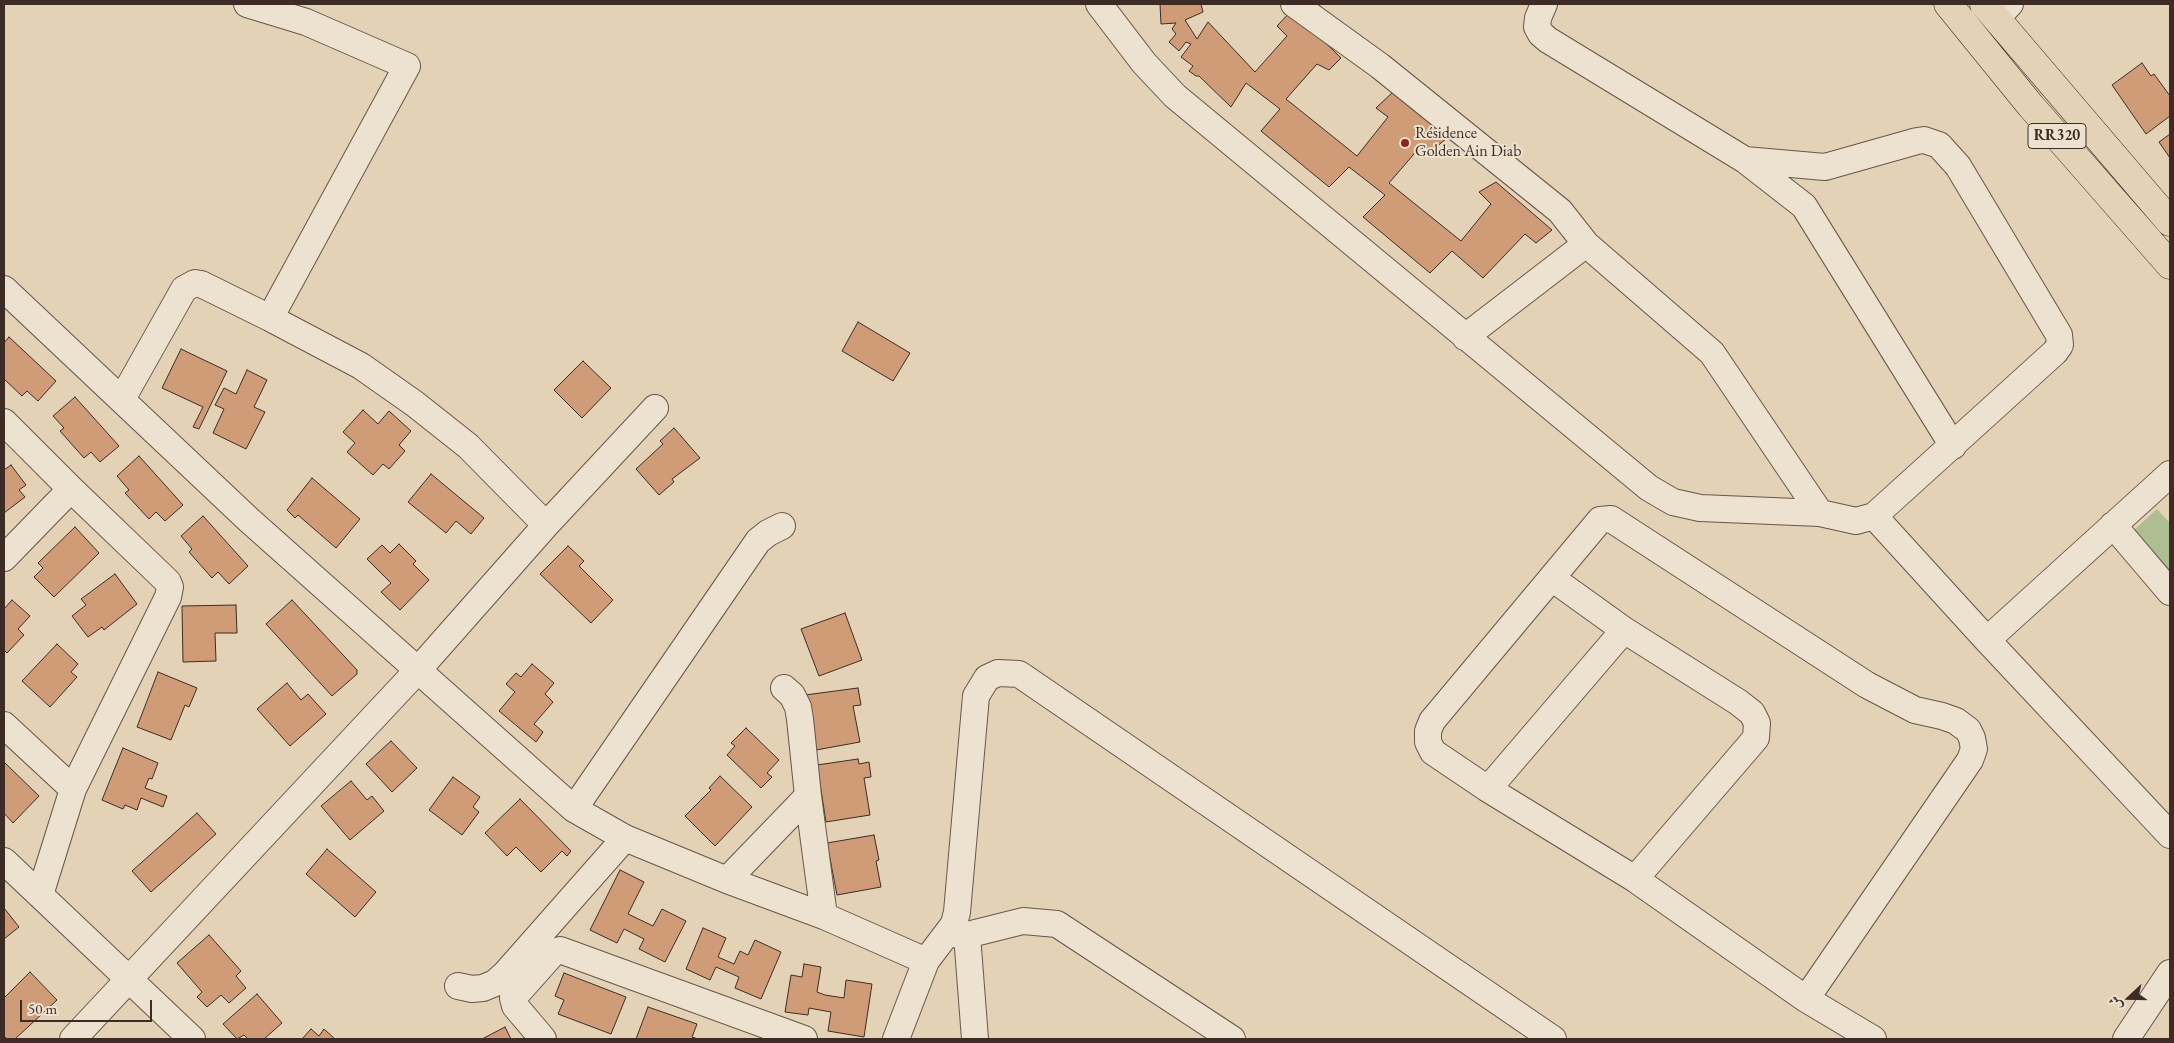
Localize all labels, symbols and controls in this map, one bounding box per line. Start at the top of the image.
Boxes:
place label: Résidence Golden Ain Diab [1415,124,1521,162]
road number: RR320 [2028,124,2086,148]
marker: Résidence Golden Ain Diab [1399,137,1411,149]
north arrow [2104,973,2154,1023]
scale bar [22,990,155,1022]
text: ش [2104,994,2126,1013]
text: 50 m [28,999,57,1018]

